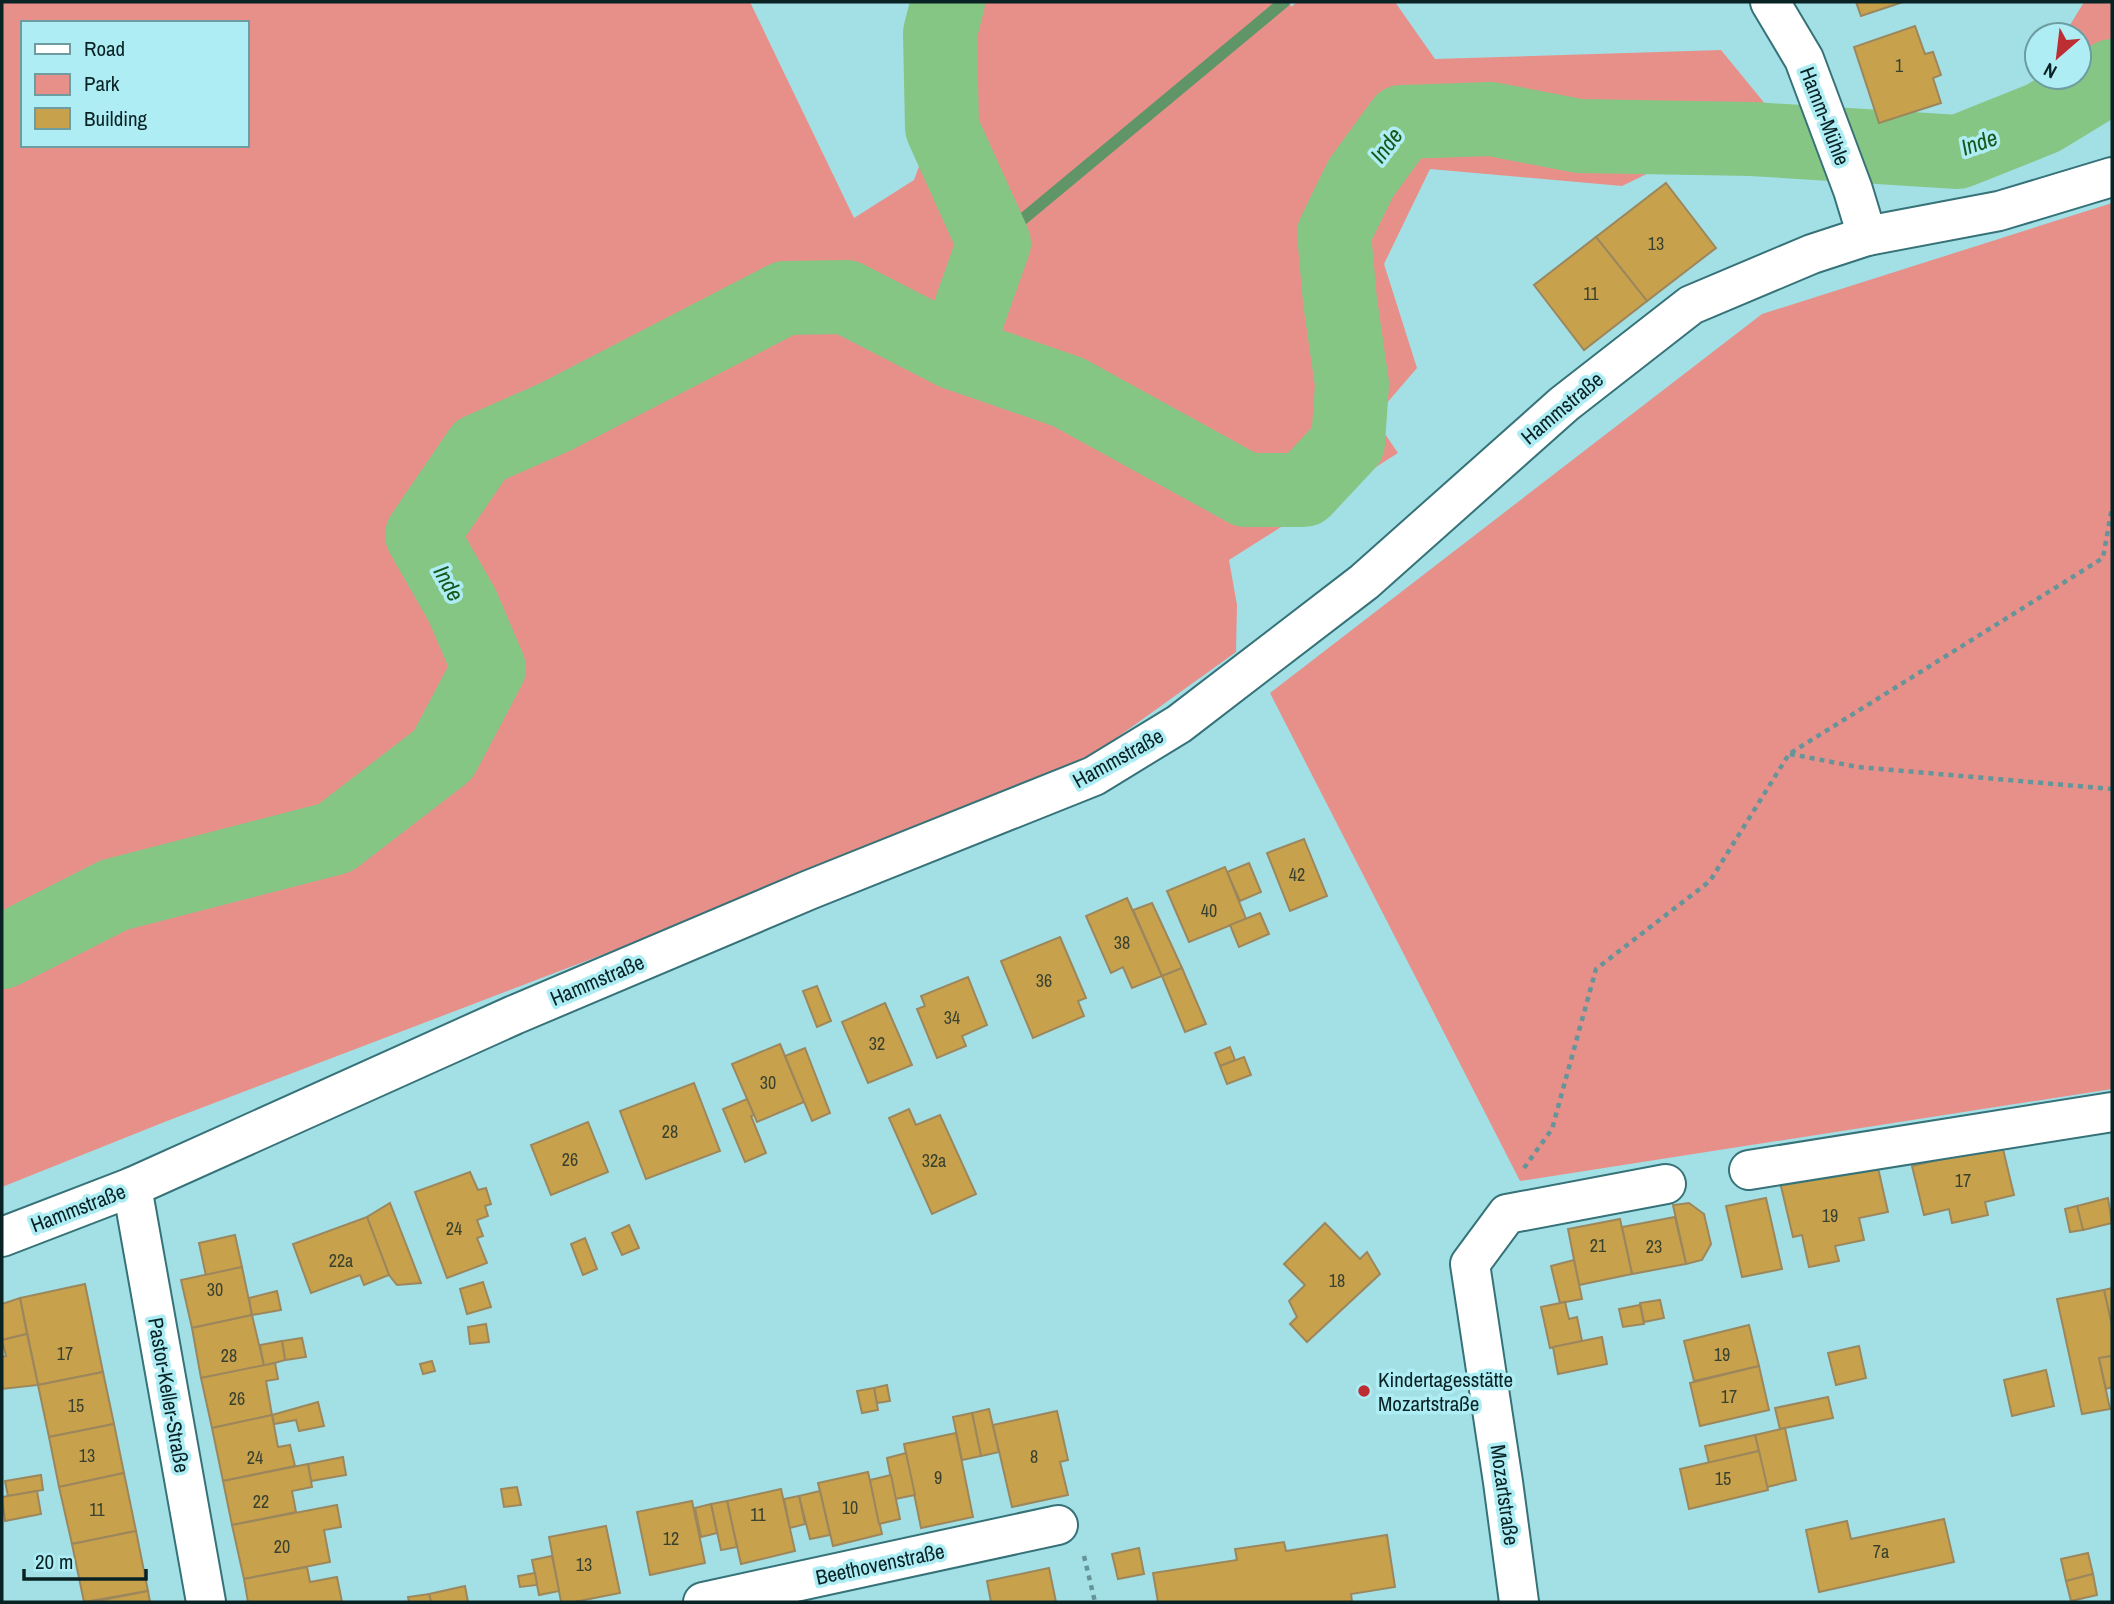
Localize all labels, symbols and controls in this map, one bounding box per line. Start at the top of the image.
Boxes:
legend [21,21,248,147]
north arrow [2023,21,2093,91]
text: Road [84,34,125,63]
house number: 1 [1895,53,1904,78]
text: N [2039,57,2061,85]
street label: Hamm-Mühle [1793,63,1857,169]
text: Park [84,69,120,98]
text: Building [84,104,148,133]
water label: Inde [1363,121,1409,169]
water label: Inde [1957,121,2001,163]
house number: 13 [1648,231,1664,256]
house number: 11 [1583,281,1599,306]
street label: Hammstraße [1515,365,1609,451]
water label: Inde [427,559,471,607]
street label: Hammstraße [1067,721,1169,795]
house number: 42 [1289,862,1305,887]
house number: 40 [1201,898,1217,923]
house number: 38 [1114,930,1130,955]
street label: Hammstraße [546,947,648,1013]
house number: 36 [1036,968,1052,993]
house number: 34 [944,1005,960,1030]
house number: 32 [869,1031,885,1056]
house number: 30 [760,1070,776,1095]
house number: 28 [662,1119,678,1144]
house number: 26 [562,1147,578,1172]
house number: 32a [922,1148,946,1173]
house number: 17 [1955,1168,1971,1193]
street label: Hammstraße [26,1177,130,1239]
house number: 19 [1822,1203,1838,1228]
house number: 24 [446,1216,462,1241]
house number: 21 [1590,1233,1607,1258]
house number: 23 [1646,1234,1662,1259]
house number: 22a [329,1248,353,1273]
house number: 18 [1329,1268,1345,1293]
house number: 30 [207,1277,223,1302]
street label: Pastor-Keller-Straße [141,1315,197,1475]
house number: 17 [57,1341,73,1366]
house number: 19 [1714,1342,1730,1367]
house number: 28 [221,1343,237,1368]
place label: Kindertagesstätte Mozartstraße [1378,1365,1513,1418]
marker: Kindertagesstätte Mozartstraße [1356,1383,1372,1399]
house number: 17 [1721,1384,1737,1409]
house number: 26 [229,1386,245,1411]
house number: 15 [68,1393,84,1418]
house number: 13 [79,1443,95,1468]
street label: Mozartstraße [1484,1443,1526,1547]
house number: 8 [1030,1444,1038,1469]
house number: 24 [247,1445,263,1470]
house number: 9 [934,1465,942,1490]
house number: 15 [1715,1466,1731,1491]
house number: 22 [253,1489,269,1514]
house number: 10 [842,1495,858,1520]
house number: 11 [89,1497,105,1522]
house number: 11 [750,1502,766,1527]
house number: 12 [663,1526,679,1551]
house number: 20 [274,1534,290,1559]
street label: Beethovenstraße [813,1536,947,1592]
scale bar [24,1538,147,1582]
house number: 7a [1873,1539,1889,1564]
text: 20 m [35,1547,73,1576]
house number: 13 [576,1552,592,1577]

